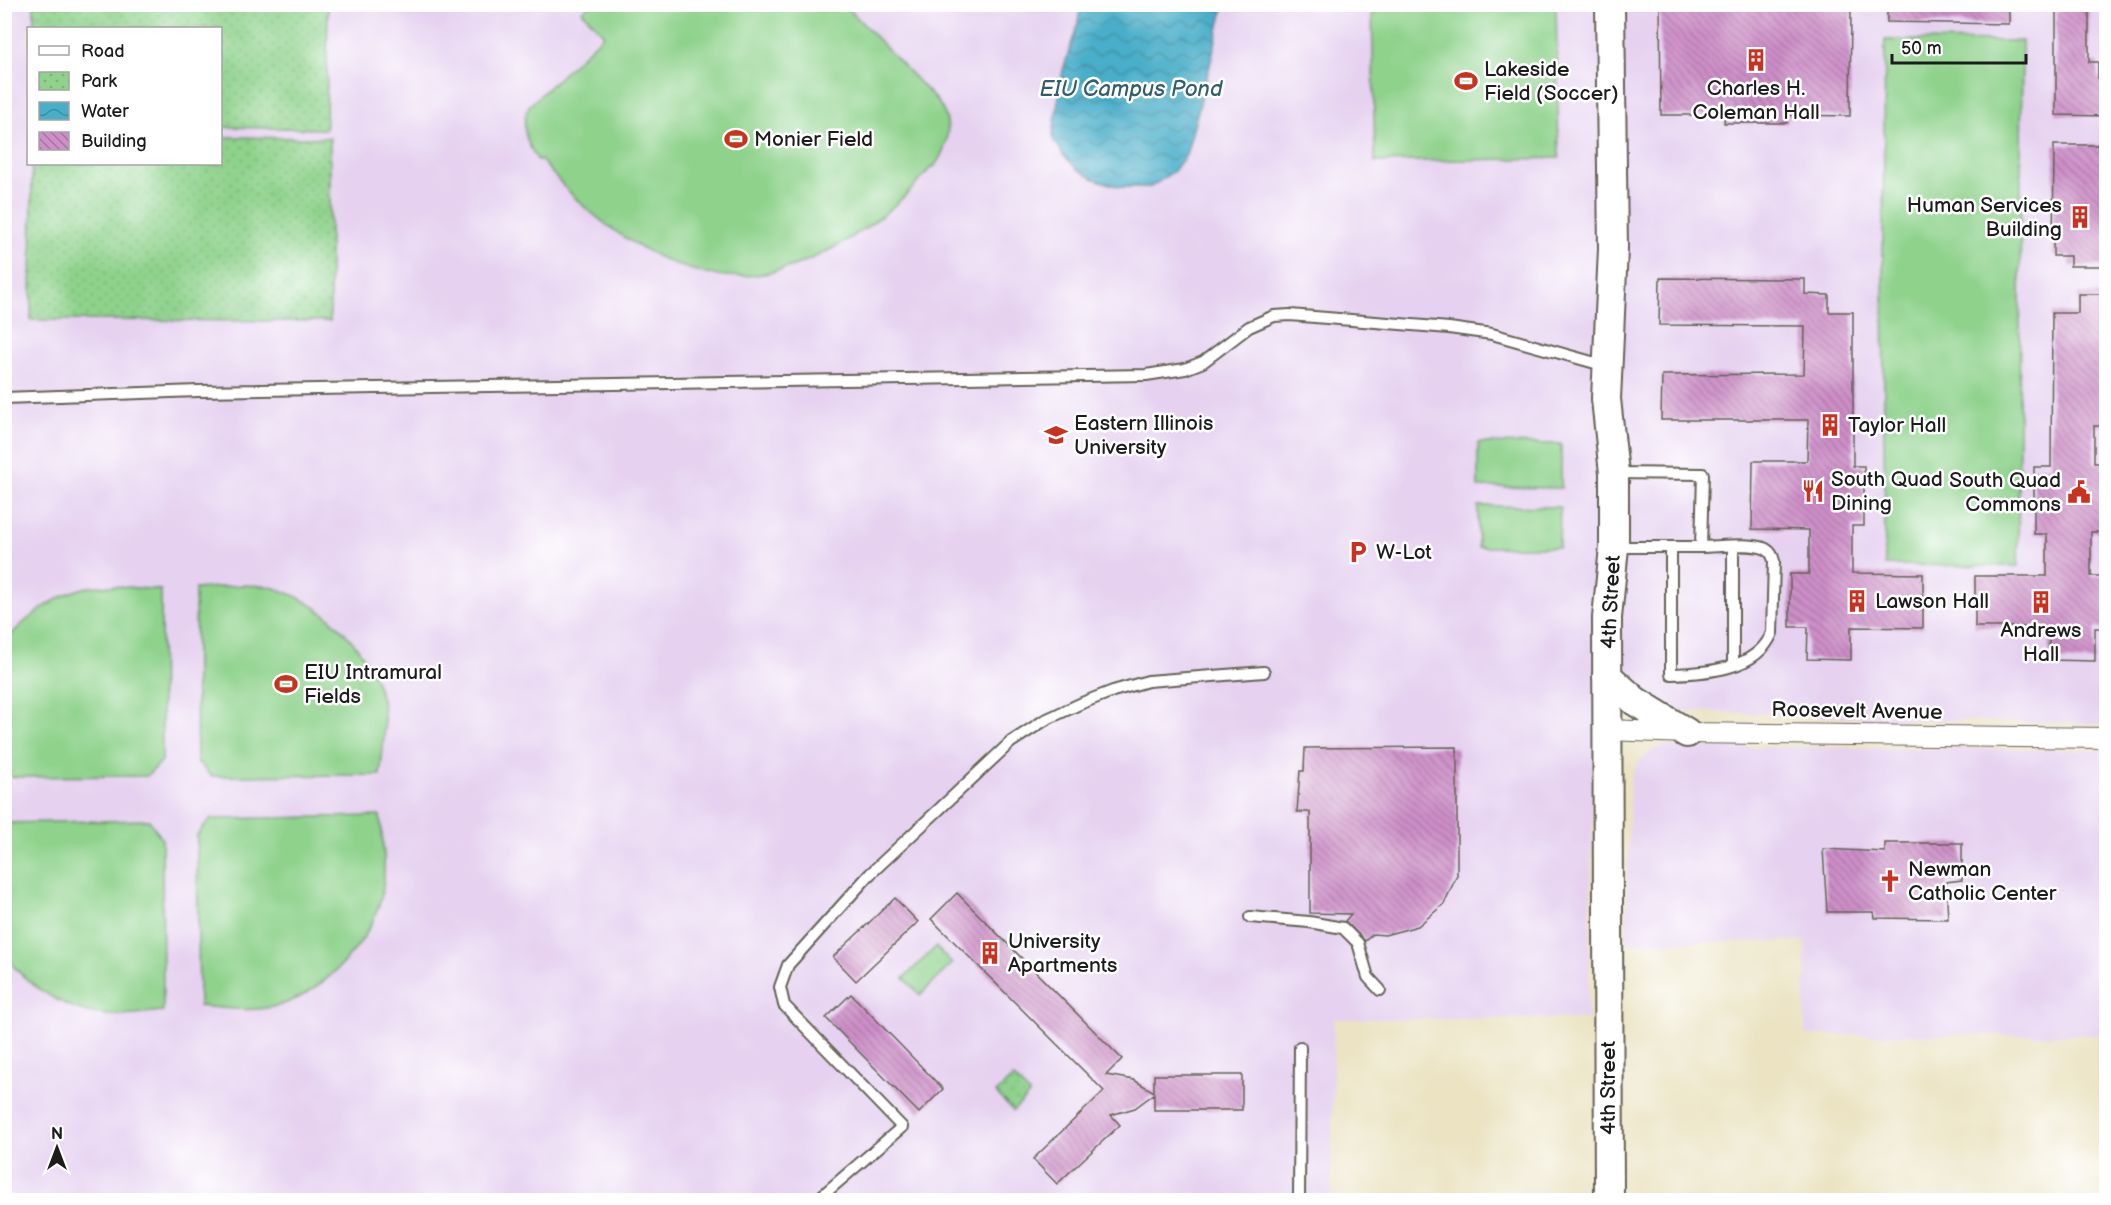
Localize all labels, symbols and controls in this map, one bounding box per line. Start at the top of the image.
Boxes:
legend [27,27,222,165]
scale bar [1892,27,2026,65]
text: 50 m [1901,38,1942,59]
text: Road [81,41,125,62]
building icon: Charles H. Coleman Hall [1743,47,1769,73]
place label: Lakeside Field (Soccer) [1484,57,1618,106]
sports icon: Lakeside Field (Soccer) [1453,68,1479,94]
text: Park [81,71,117,92]
water label: EIU Campus Pond [1039,76,1223,103]
place label: Charles H. Coleman Hall [1692,76,1820,125]
text: Water [81,101,129,122]
sports icon: Monier Field [723,126,749,152]
place label: Monier Field [754,127,873,152]
text: Building [81,131,147,152]
place label: Human Services Building [1907,193,2062,242]
building icon: Human Services Building [2067,204,2093,230]
place label: Eastern Illinois University [1074,411,1213,460]
building icon: Taylor Hall [1817,412,1843,438]
place label: Taylor Hall [1848,413,1946,438]
school or university icon: Eastern Illinois University [1043,422,1069,448]
place label: South Quad Dining [1831,467,1943,516]
place label: South Quad Commons [1949,468,2061,517]
restaurant icon: South Quad Dining [1800,478,1826,504]
public building icon: South Quad Commons [2066,479,2092,505]
parking icon: W-Lot [1345,539,1371,565]
place label: W-Lot [1376,540,1432,565]
street label: 4th Street [1596,554,1626,649]
building icon: Lawson Hall [1844,588,1870,614]
place label: Lawson Hall [1875,589,1989,614]
building icon: Andrews Hall [2028,589,2054,615]
place label: Andrews Hall [2001,618,2081,667]
place label: EIU Intramural Fields [304,660,442,709]
sports icon: EIU Intramural Fields [273,671,299,697]
street label: Roosevelt Avenue [1771,697,1943,725]
place label: Newman Catholic Center [1908,857,2057,906]
church icon: Newman Catholic Center [1877,868,1903,894]
place label: University Apartments [1008,929,1117,978]
building icon: University Apartments [977,940,1003,966]
street label: 4th Street [1596,1041,1621,1135]
north arrow [27,1118,87,1178]
text: N [51,1125,63,1144]

